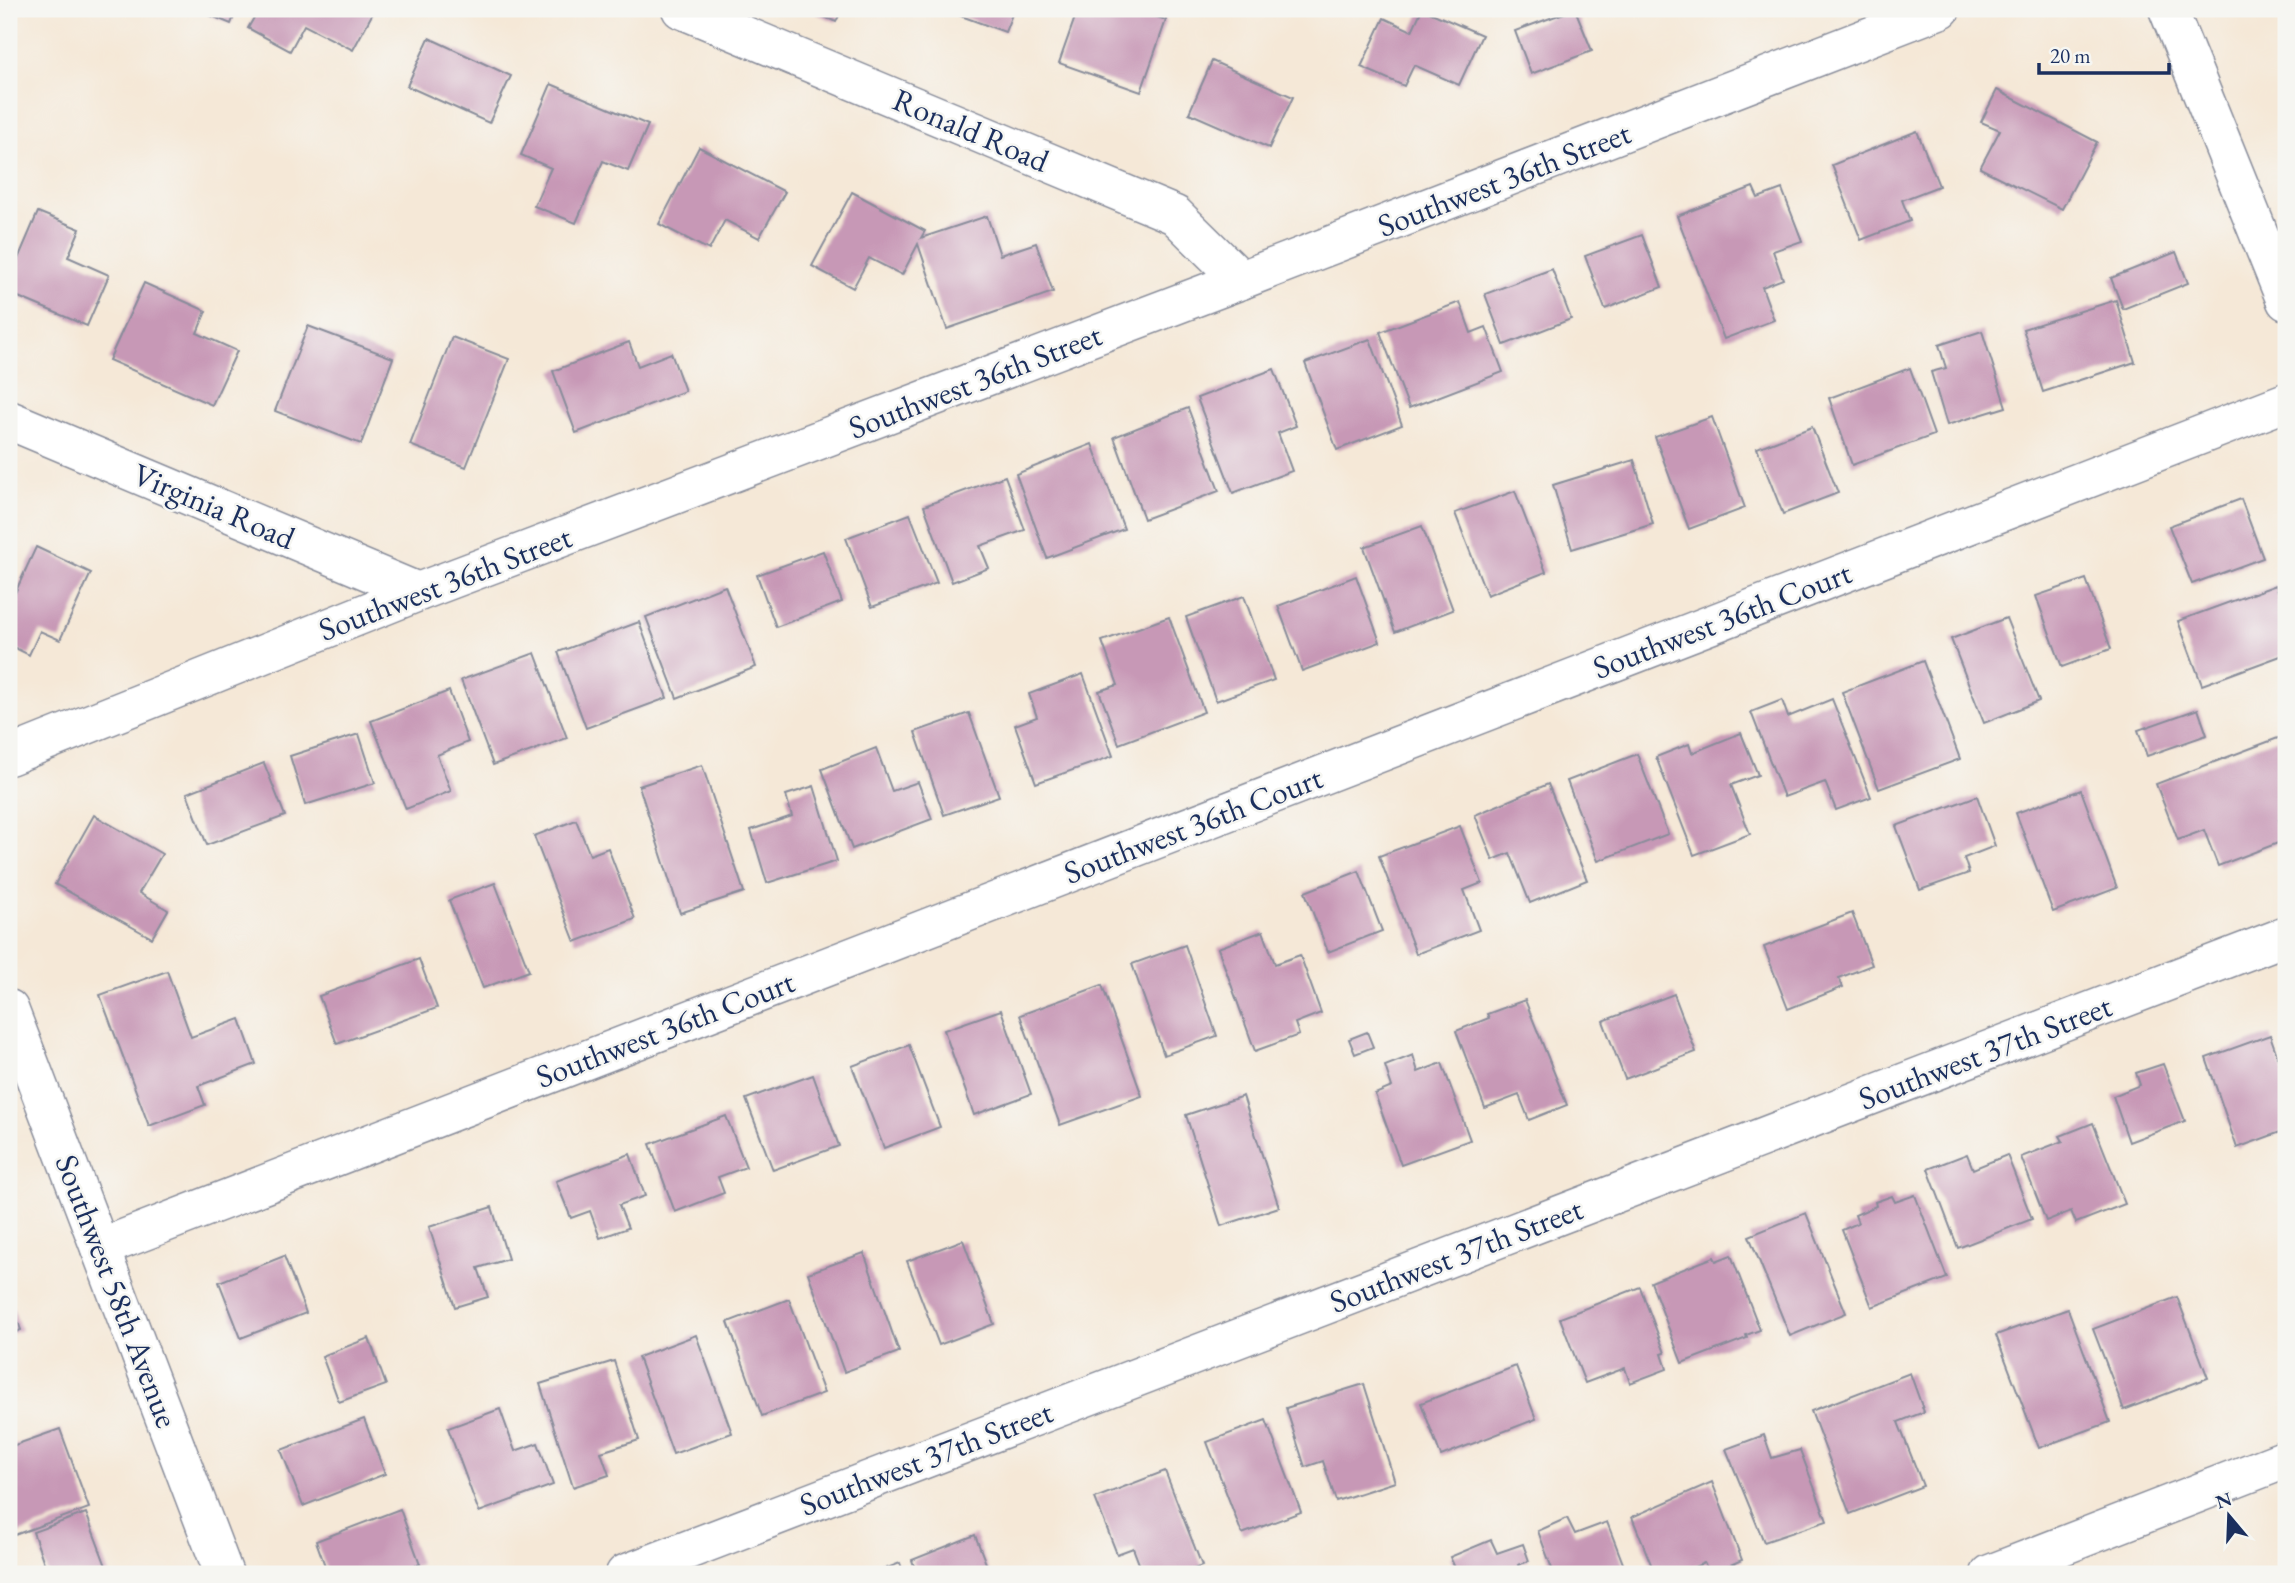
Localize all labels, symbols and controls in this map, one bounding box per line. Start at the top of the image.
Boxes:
scale bar [2039,32,2169,76]
text: 20 m [2050,42,2091,69]
street label: Ronald Road [887,78,1056,182]
street label: Southwest 36th Street [1372,111,1636,247]
street label: Southwest 36th Street [843,313,1107,449]
street label: Virginia Road [127,453,302,559]
street label: Southwest 36th Street [313,515,577,651]
street label: Southwest 36th Court [1587,551,1857,689]
street label: Southwest 36th Court [1058,756,1328,894]
street label: Southwest 36th Court [530,960,800,1098]
street label: Southwest 37th Street [1853,984,2117,1120]
street label: Southwest 58th Avenue [46,1148,188,1434]
street label: Southwest 37th Street [1324,1187,1588,1323]
street label: Southwest 37th Street [794,1390,1058,1526]
north arrow [2194,1482,2264,1552]
text: N [2212,1486,2236,1515]

